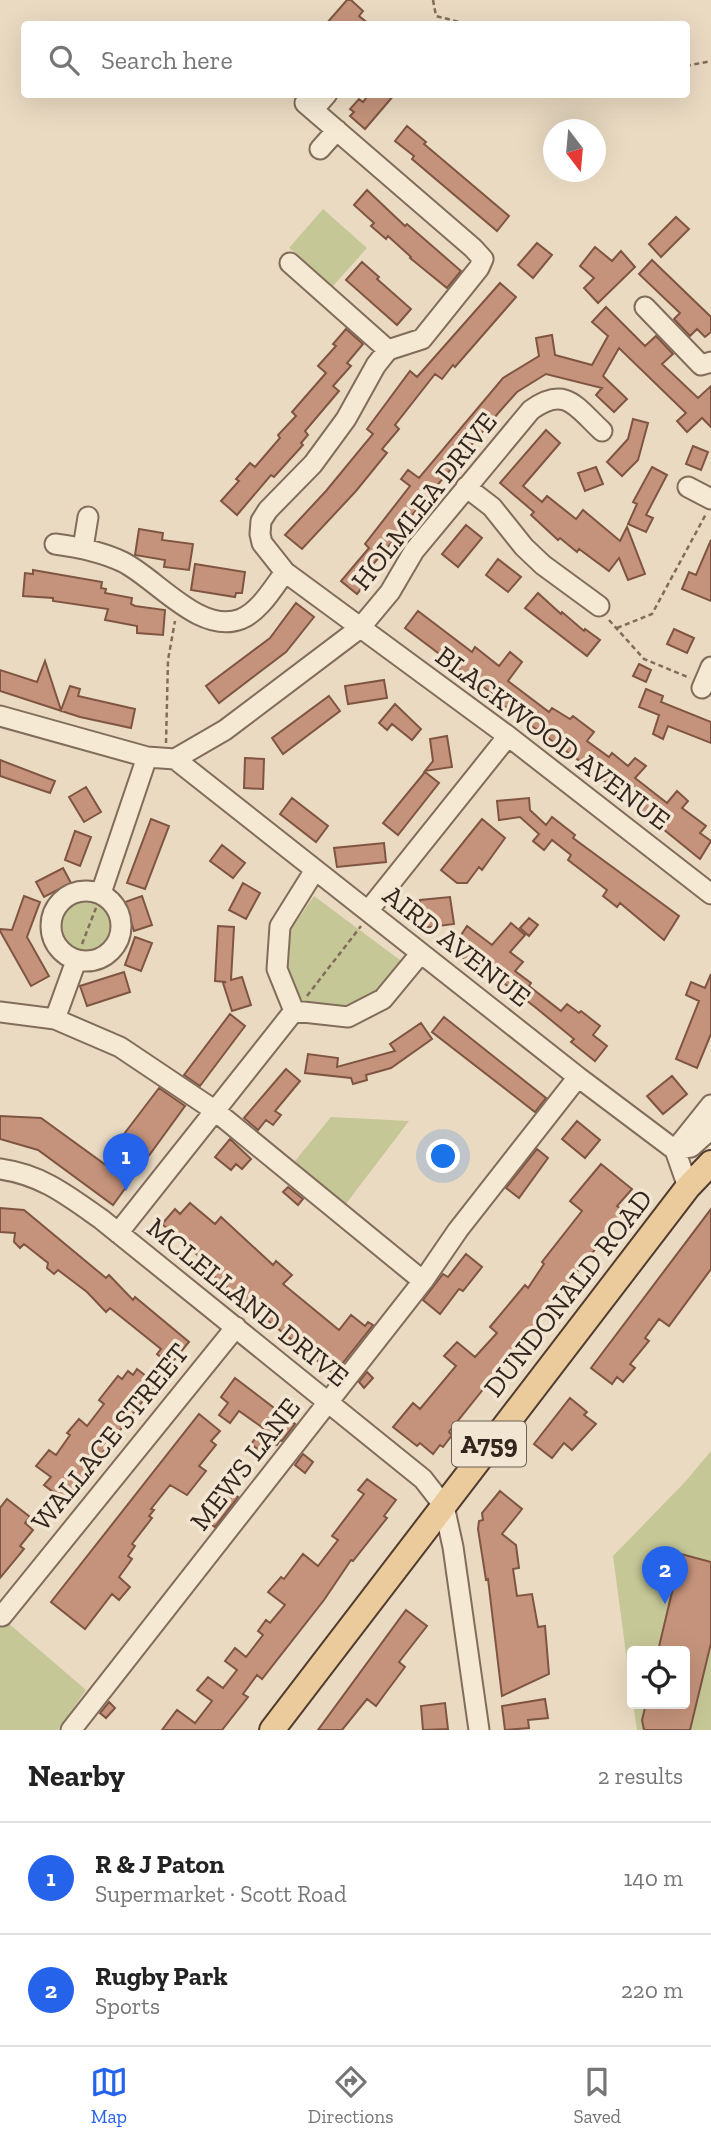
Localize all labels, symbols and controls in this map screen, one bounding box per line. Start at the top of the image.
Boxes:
search box [21,21,690,98]
icon: search [45,41,83,79]
text: Search here [101,44,233,76]
north arrow [543,119,606,182]
street label: HOLMLEA DRIVE [344,406,504,596]
street label: BLACKWOOD AVENUE [429,639,677,837]
street label: AIRD AVENUE [377,878,537,1014]
pin: 1 [103,1133,149,1191]
your location [426,1139,460,1173]
street label: DUNDONALD ROAD [477,1183,659,1403]
street label: MCLELLAND DRIVE [141,1211,355,1393]
street label: WALLACE STREET [24,1337,196,1537]
street label: MEWS LANE [183,1391,307,1537]
road number: A759 [452,1422,526,1466]
pin: 2 [642,1546,688,1604]
map controls [627,1646,690,1709]
button: locate [627,1646,690,1709]
text: Nearby [28,1758,125,1794]
text: 2 results [598,1762,683,1790]
text: R & J Paton [95,1848,225,1880]
text: 1 [46,1864,56,1892]
text: 140 m [623,1864,683,1892]
text: Supermarket · Scott Road [95,1880,347,1908]
text: Rugby Park [95,1960,228,1992]
text: 2 [45,1976,57,2004]
text: 220 m [621,1976,683,2004]
text: Sports [95,1992,160,2020]
tab: Map [90,2063,128,2128]
tab: Directions [308,2063,394,2128]
tab: Saved [573,2063,621,2128]

